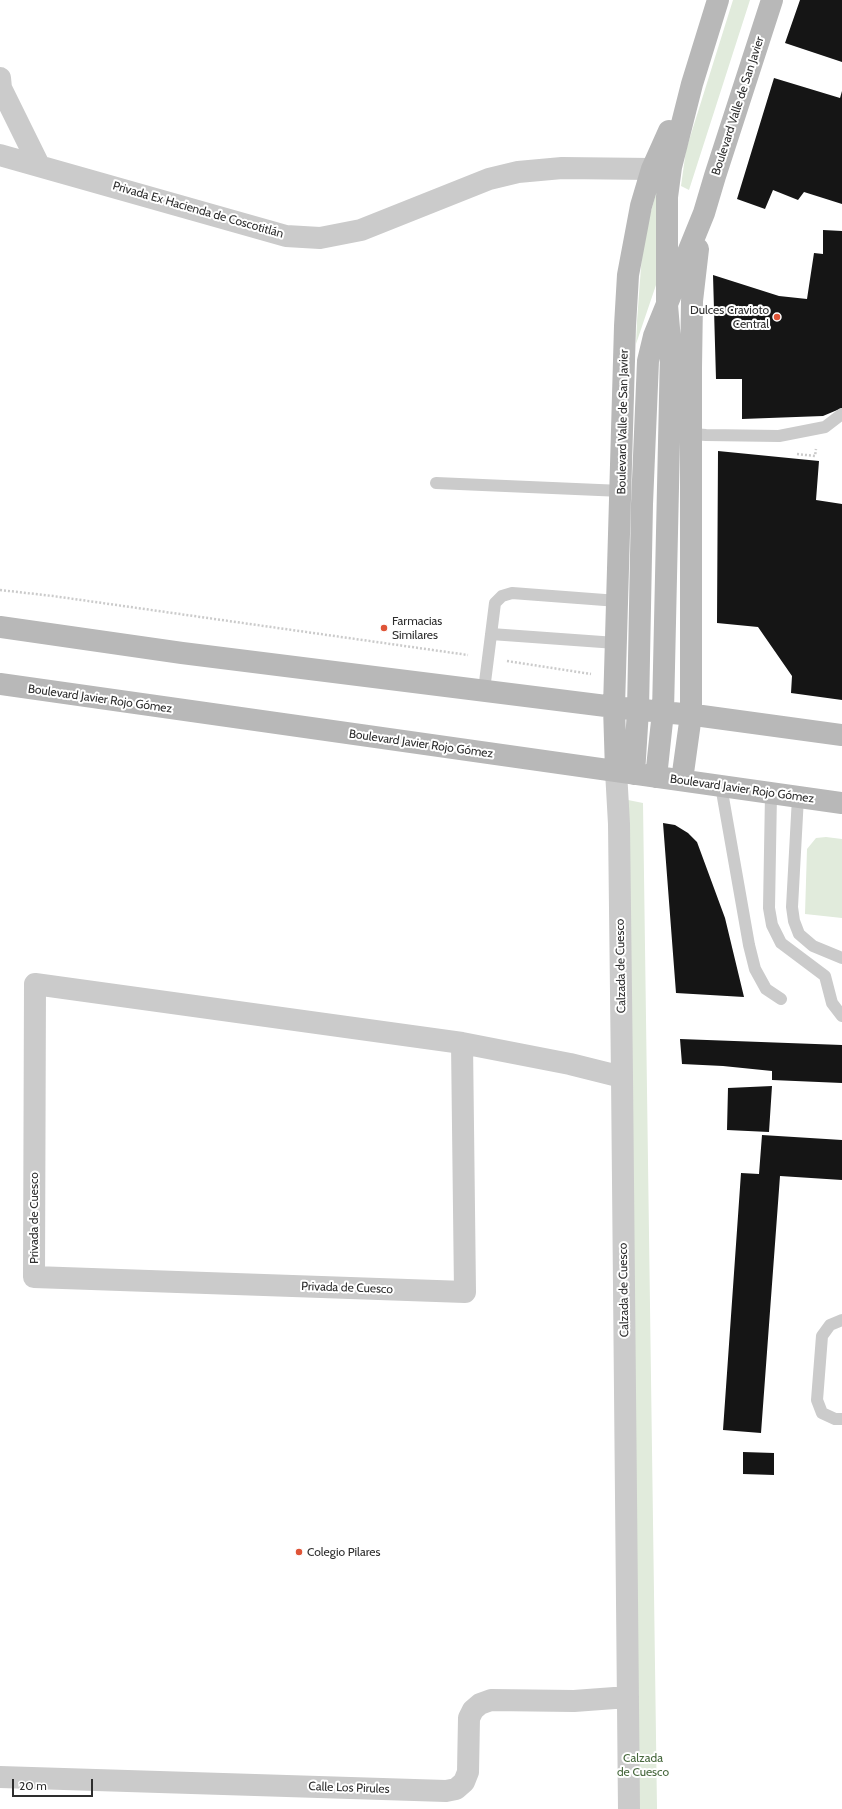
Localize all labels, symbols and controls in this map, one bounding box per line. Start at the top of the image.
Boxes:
street label: Boulevard Valle de San Javier [709,35,767,177]
street label: Privada Ex Hacienda de Coscotitlán [111,179,285,241]
place label: Dulces Cravioto Central [690,303,769,331]
marker: Dulces Cravioto Central [772,312,782,322]
street label: Boulevard Valle de San Javier [615,349,631,495]
place label: Farmacias Similares [392,614,442,642]
marker: Farmacias Similares [379,623,389,633]
street label: Boulevard Javier Rojo Gómez [27,682,173,716]
street label: Boulevard Javier Rojo Gómez [348,727,494,761]
street label: Boulevard Javier Rojo Gómez [669,772,815,806]
street label: Calzada de Cuesco [613,919,629,1013]
street label: Privada de Cuesco [27,1172,41,1264]
street label: Calzada de Cuesco [616,1243,632,1337]
street label: Privada de Cuesco [301,1279,393,1297]
place label: Colegio Pilares [307,1545,380,1559]
marker: Colegio Pilares [294,1547,304,1557]
park label: Calzada de Cuesco [617,1751,669,1779]
scale bar [14,1771,95,1797]
text: 20 m [19,1778,47,1793]
street label: Calle Los Pirules [308,1779,390,1797]

